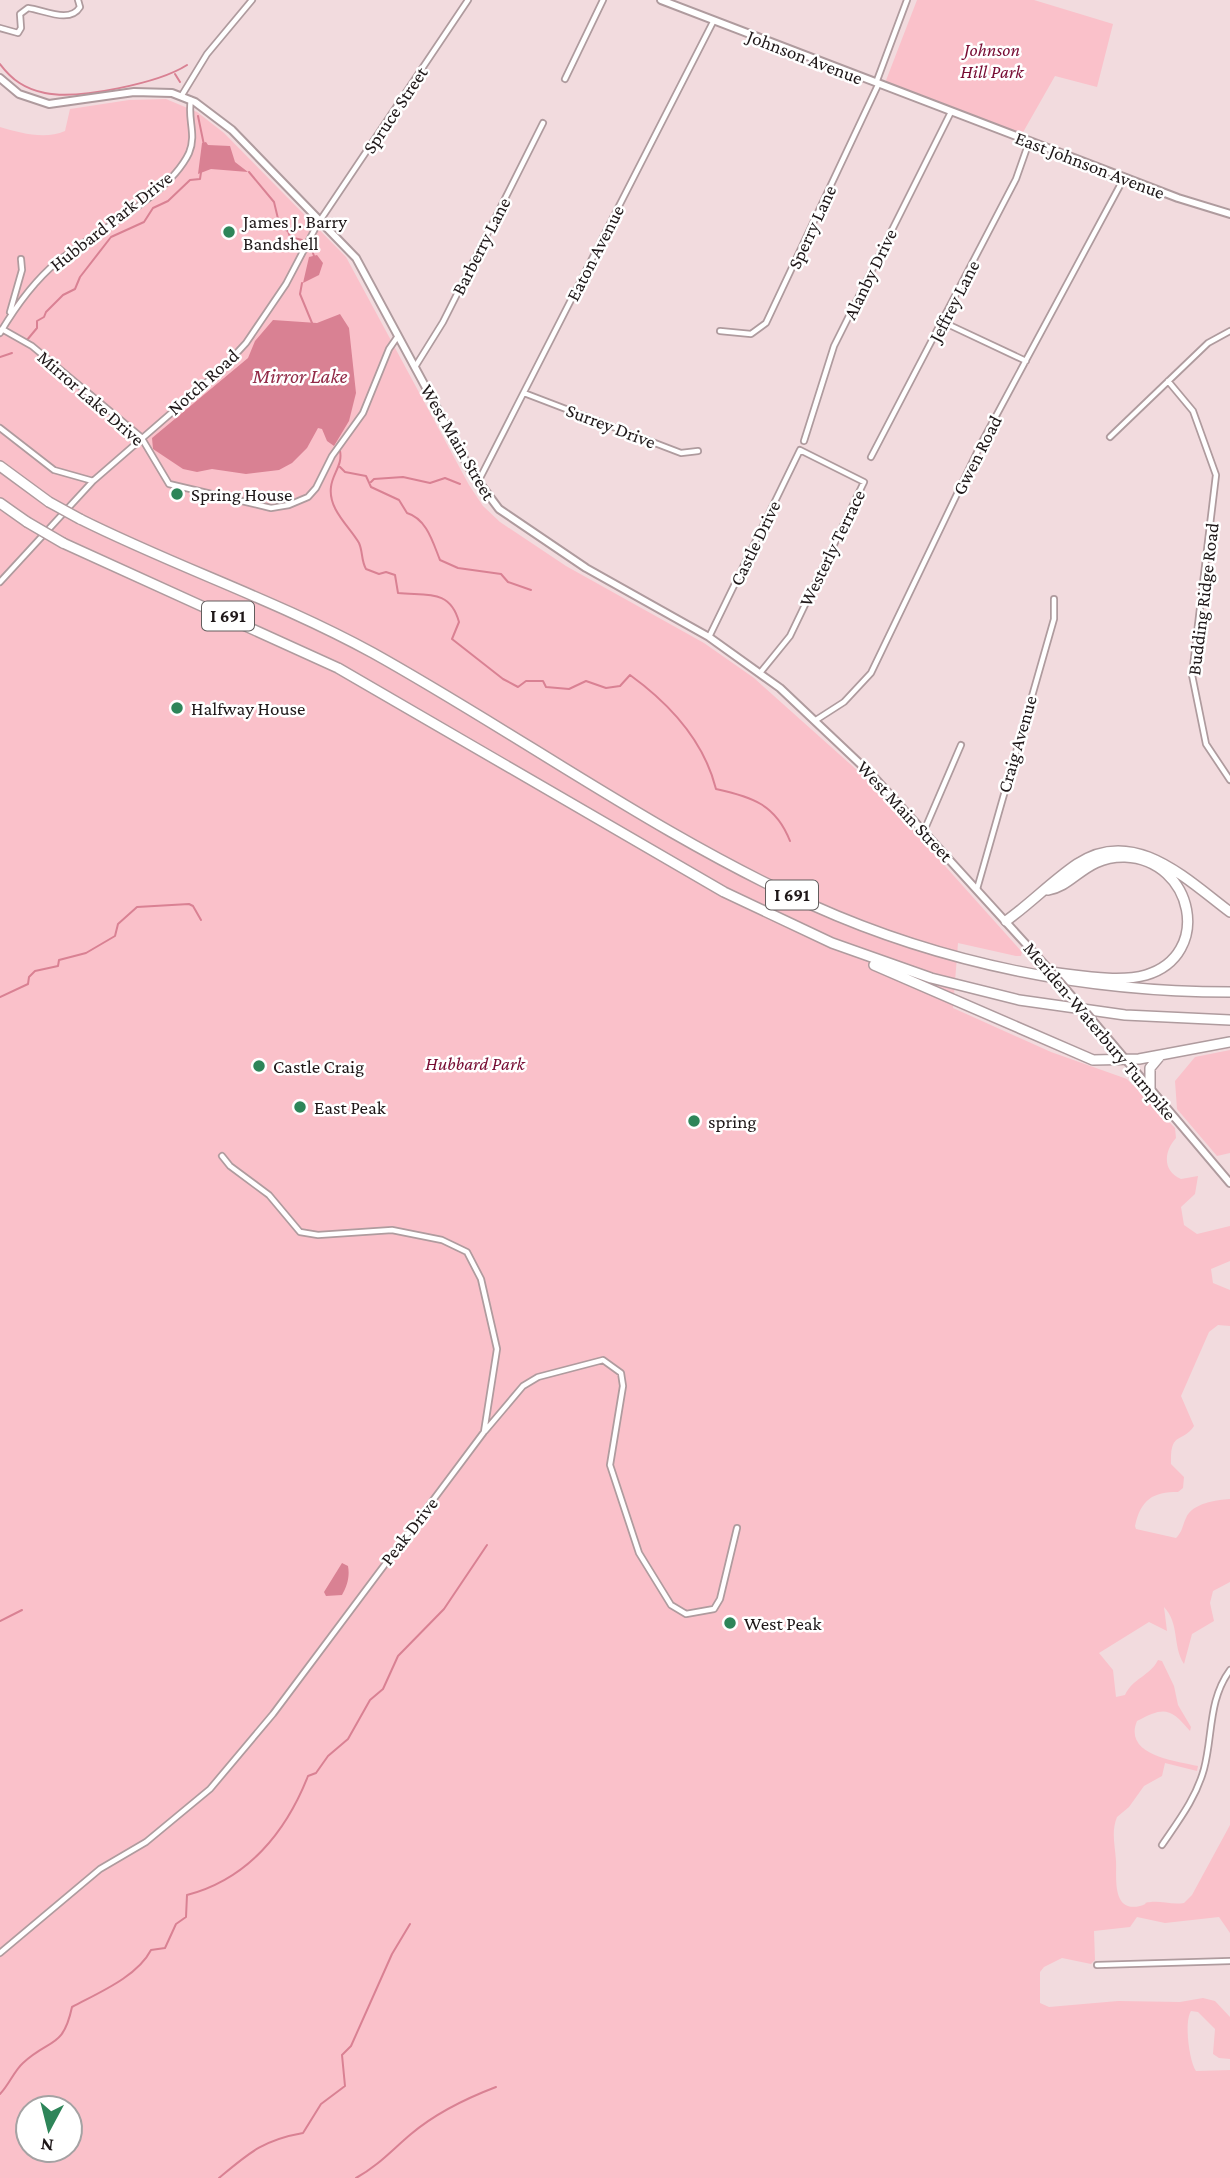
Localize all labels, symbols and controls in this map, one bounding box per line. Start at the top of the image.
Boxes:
street label: Johnson Avenue [742,25,866,89]
park label: Johnson Hill Park [960,39,1024,82]
street label: Spruce Street [358,62,432,157]
street label: East Johnson Avenue [1012,127,1168,203]
street label: Hubbard Park Drive [46,167,176,275]
street label: Sperry Lane [783,182,841,272]
street label: Barberry Lane [447,194,515,298]
street label: Eaton Avenue [562,202,628,304]
place label: James J. Barry Bandshell [241,211,347,254]
marker: James J. Barry Bandshell [221,224,237,240]
street label: Alanby Drive [839,225,901,323]
street label: Jeffrey Lane [924,257,984,347]
street label: Notch Road [163,345,243,419]
street label: Mirror Lake Drive [34,346,148,450]
water label: Mirror Lake [252,364,348,388]
street label: West Main Street [416,380,500,504]
street label: Surrey Drive [563,399,659,453]
street label: Gwen Road [948,412,1006,498]
place label: Spring House [191,484,292,505]
marker: Spring House [169,486,185,502]
street label: Westerly Terrace [795,486,869,610]
street label: Castle Drive [725,497,785,589]
street label: Budding Ridge Road [1183,522,1223,676]
road number: I 691 [202,602,254,630]
street label: Craig Avenue [993,693,1041,795]
place label: Halfway House [191,698,305,719]
marker: Halfway House [169,700,185,716]
street label: West Main Street [853,756,958,866]
road number: I 691 [766,880,818,910]
street label: Meriden-Waterbury Turnpike [1019,938,1181,1124]
park label: Hubbard Park [425,1053,525,1074]
place label: Castle Craig [273,1056,364,1077]
marker: Castle Craig [251,1058,267,1074]
place label: East Peak [314,1097,387,1118]
marker: East Peak [292,1099,308,1115]
place label: spring [708,1111,757,1132]
marker: spring [686,1113,702,1129]
street label: Peak Drive [376,1493,442,1569]
place label: West Peak [744,1613,823,1634]
marker: West Peak [722,1615,738,1631]
north arrow [14,2094,84,2164]
text: N [39,2134,55,2157]

